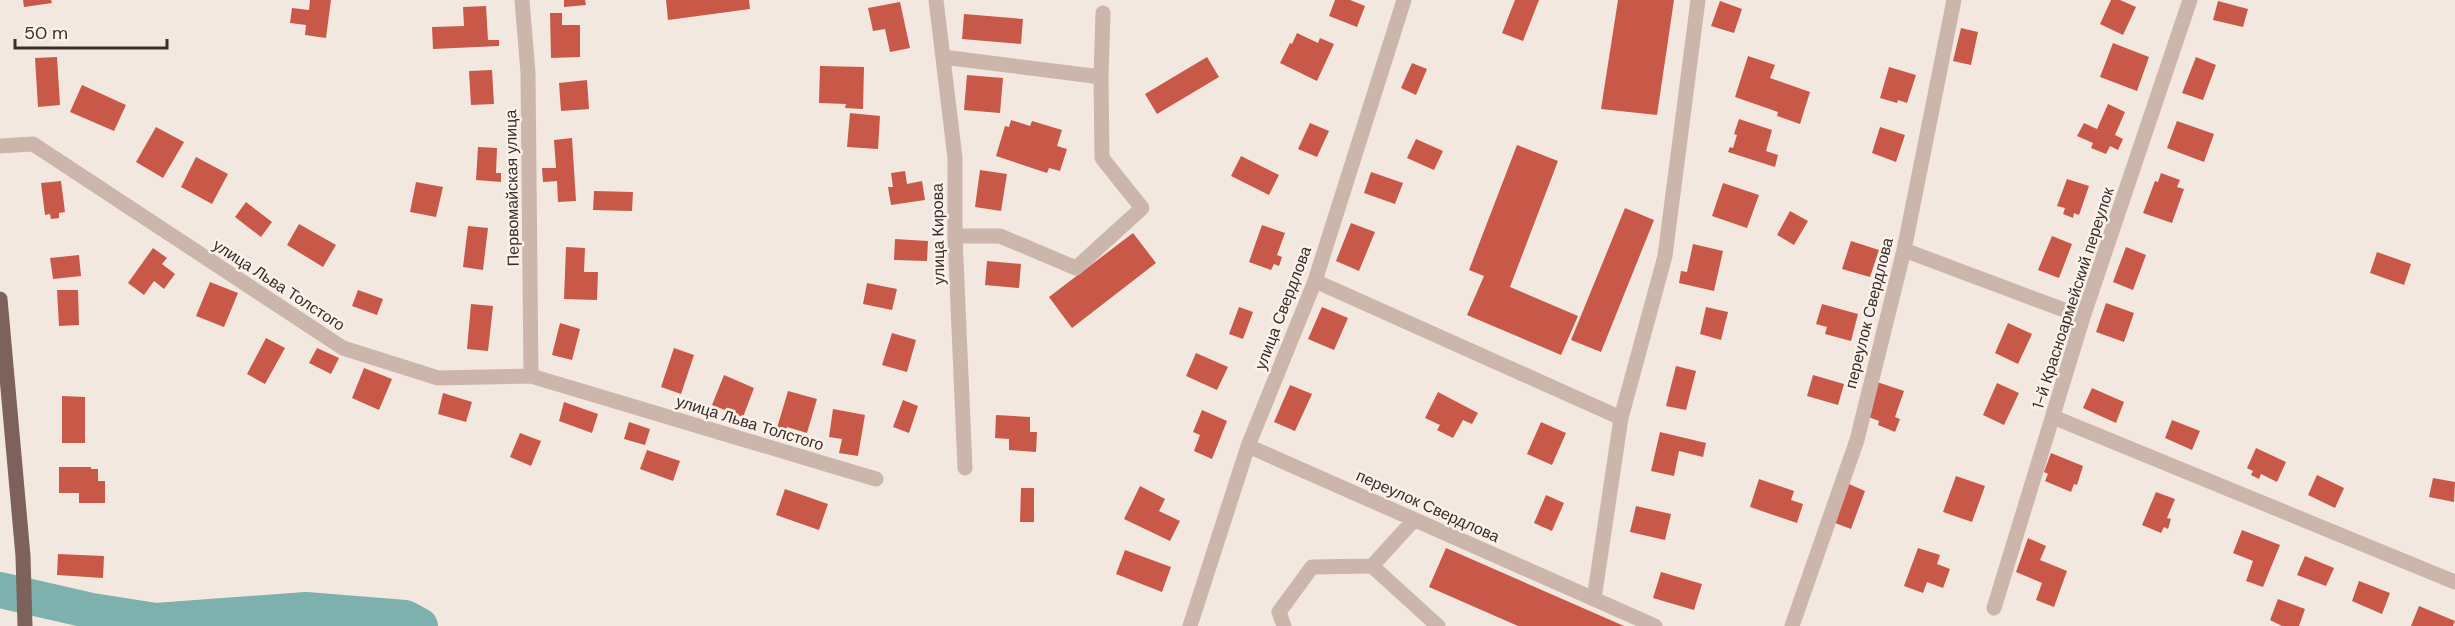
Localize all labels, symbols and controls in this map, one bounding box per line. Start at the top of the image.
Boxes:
scale bar [15,12,166,50]
text: 50 m [24,21,68,45]
street label: Первомайская улица [500,109,524,266]
street label: улица Кирова [927,183,949,285]
street label: 1-й Красноармейский переулок [2027,184,2119,411]
street label: улица Льва Толстого [209,234,349,336]
street label: переулок Свердлова [1840,235,1898,391]
street label: улица Свердлова [1250,243,1316,373]
street label: улица Льва Толстого [674,391,827,455]
street label: переулок Свердлова [1353,465,1503,547]

